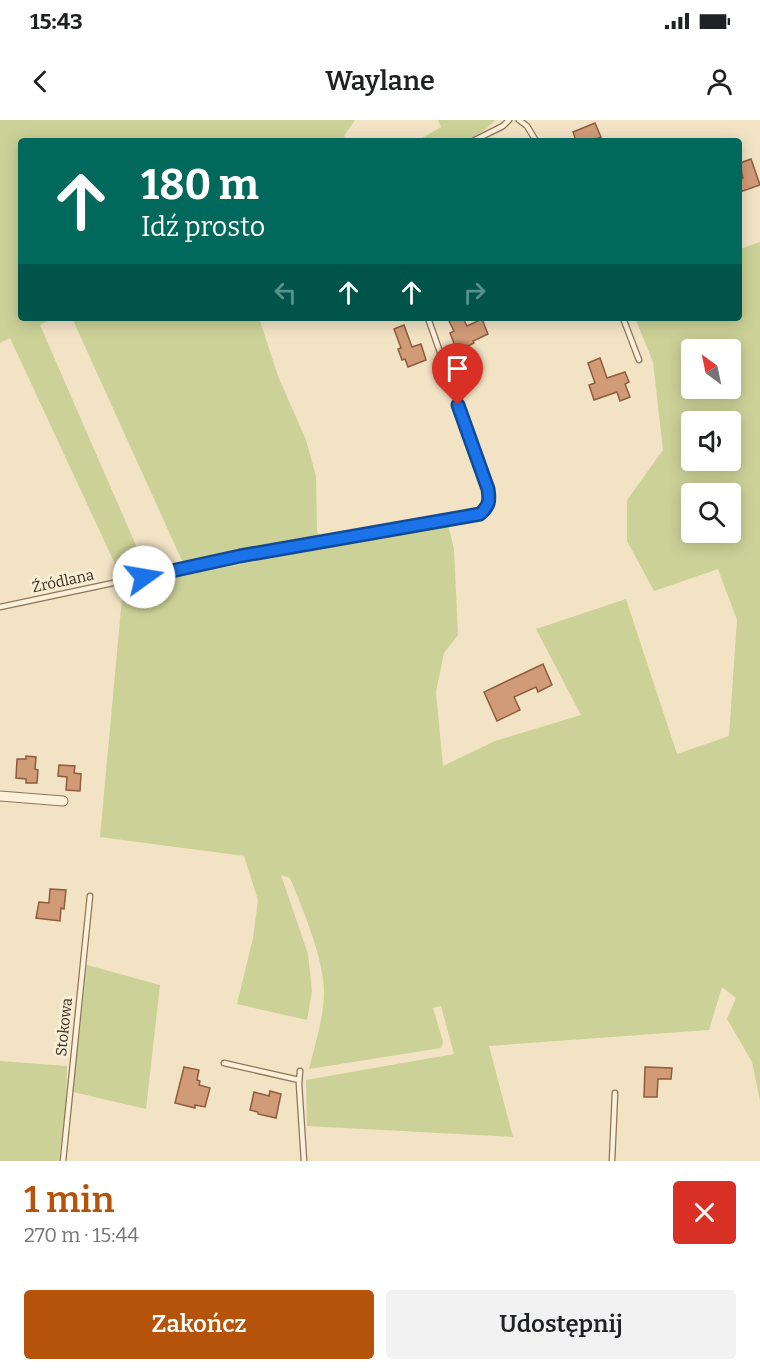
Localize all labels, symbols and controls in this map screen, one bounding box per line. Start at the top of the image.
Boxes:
text: 15:43 [30,8,83,35]
icon: back [24,65,57,98]
text: Waylane [325,65,435,97]
icon: person [703,65,736,98]
text: 180 m [141,160,259,210]
icon: ahead [42,162,120,240]
text: Idź prosto [141,211,265,243]
icon: left [269,276,302,309]
icon: ahead [332,276,365,309]
icon: ahead [395,276,428,309]
icon: right [458,276,491,309]
north arrow [681,339,741,399]
map controls [681,339,741,543]
pin [432,343,483,405]
icon: arrive [441,352,474,385]
button: sound [681,411,741,471]
button: search [681,483,741,543]
position arrow [112,545,176,609]
street label: Źródlana [30,566,96,596]
street label: Stokowa [52,997,76,1057]
text: 1 min [24,1178,115,1222]
button: close [673,1181,736,1244]
text: 270 m · 15:44 [24,1223,139,1247]
button: Zakończ [24,1290,374,1359]
button: Udostępnij [386,1290,736,1359]

